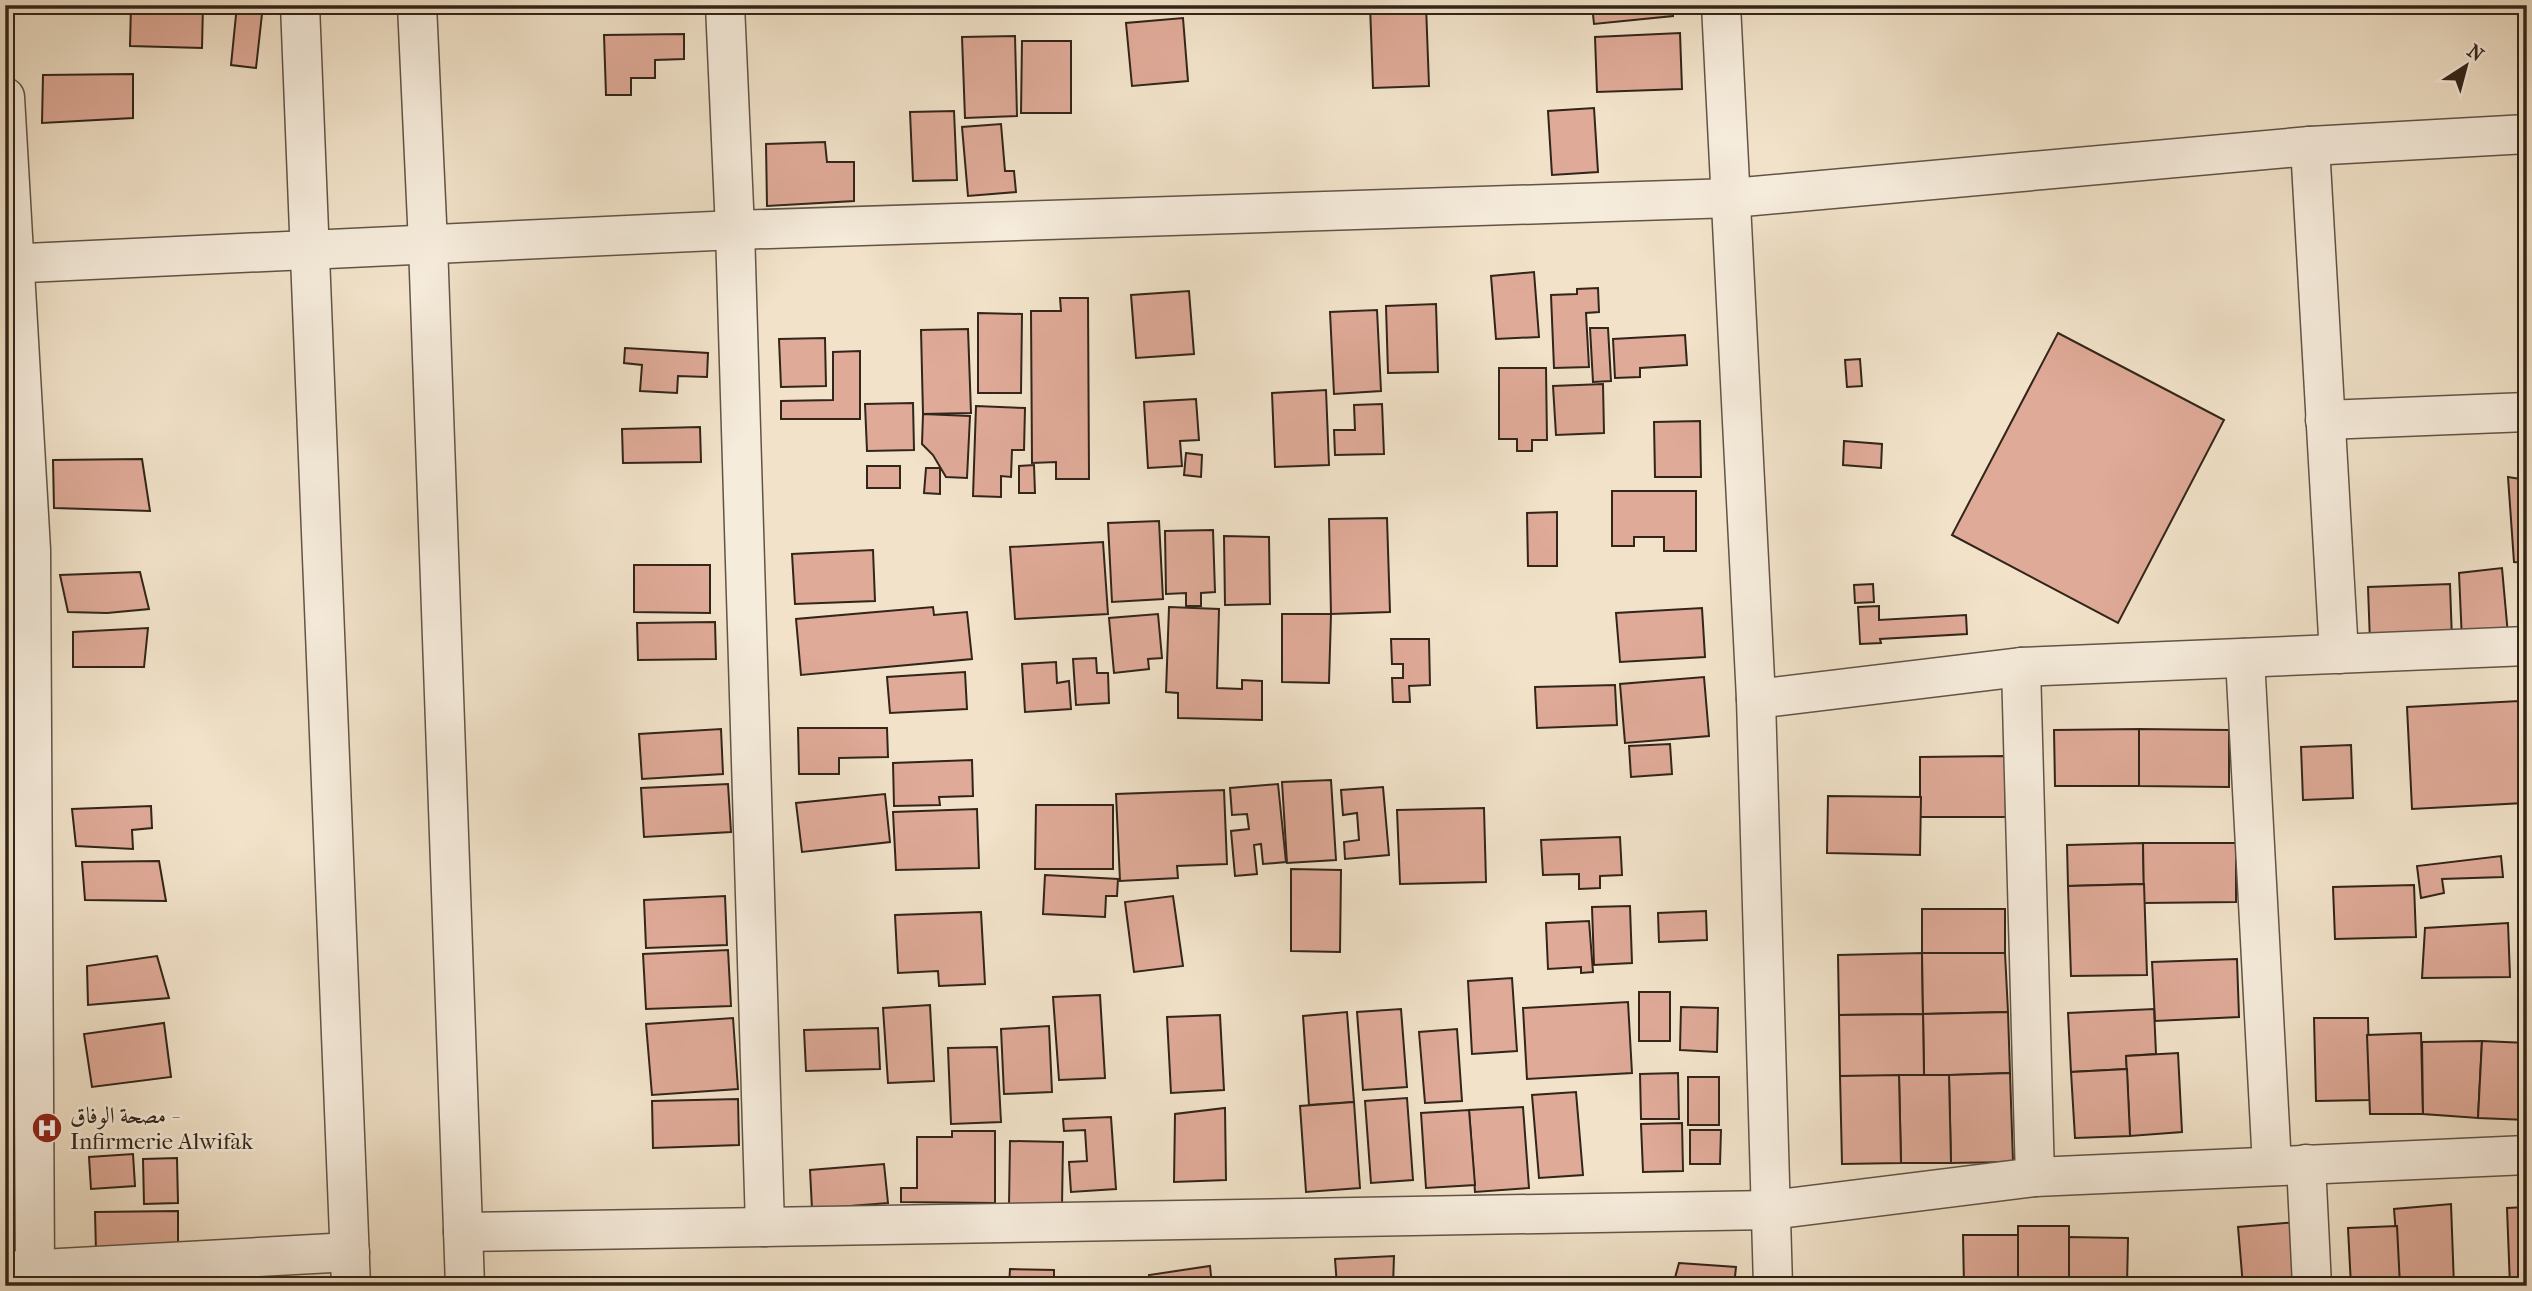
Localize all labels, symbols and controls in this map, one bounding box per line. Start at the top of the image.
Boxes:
north arrow [2430,32,2500,102]
text: N [2463,40,2488,67]
place label: مصحة الوفاق - Infirmerie Alwifak [70,1102,254,1155]
hospital icon: مصحة الوفاق - Infirmerie Alwifak [30,1111,64,1145]

